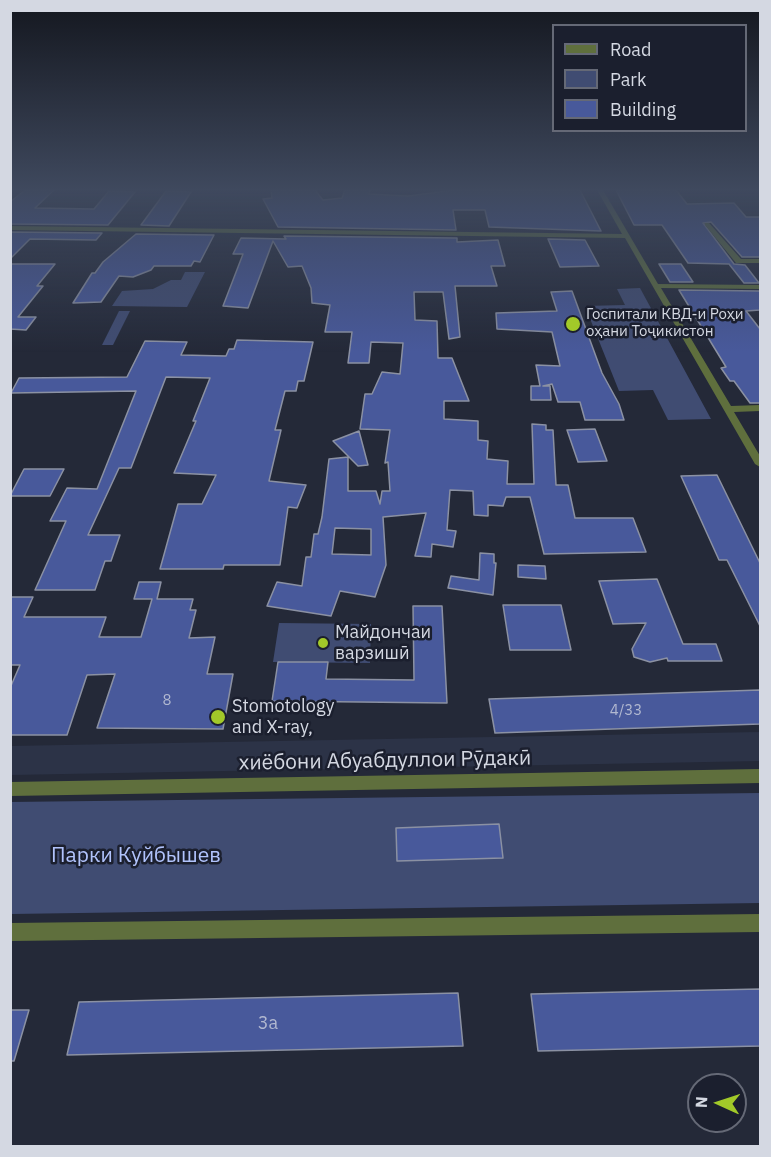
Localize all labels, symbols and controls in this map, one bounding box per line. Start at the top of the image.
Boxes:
legend [552,24,747,132]
text: Road [610,38,651,61]
text: Park [610,68,646,91]
text: Building [610,98,676,121]
place label: Госпитали КВД-и Роҳи оҳани Тоҷикистон [586,306,744,341]
marker: Госпитали КВД-и Роҳи оҳани Тоҷикистон [564,315,582,333]
place label: Майдончаи варзишӣ [335,622,431,664]
marker: Майдончаи варзишӣ [316,636,330,650]
house number: 8 [163,692,171,710]
place label: Stomotology and X-ray, [232,696,334,738]
house number: 4/33 [610,702,642,720]
marker: Stomotology and X-ray, [209,708,227,726]
street label: хиёбони Абуабдуллои Рӯдакӣ [239,746,531,776]
park label: Парки Куйбышев [51,843,221,869]
house number: 3а [258,1013,278,1035]
north arrow [687,1073,747,1133]
text: N [691,1096,711,1108]

